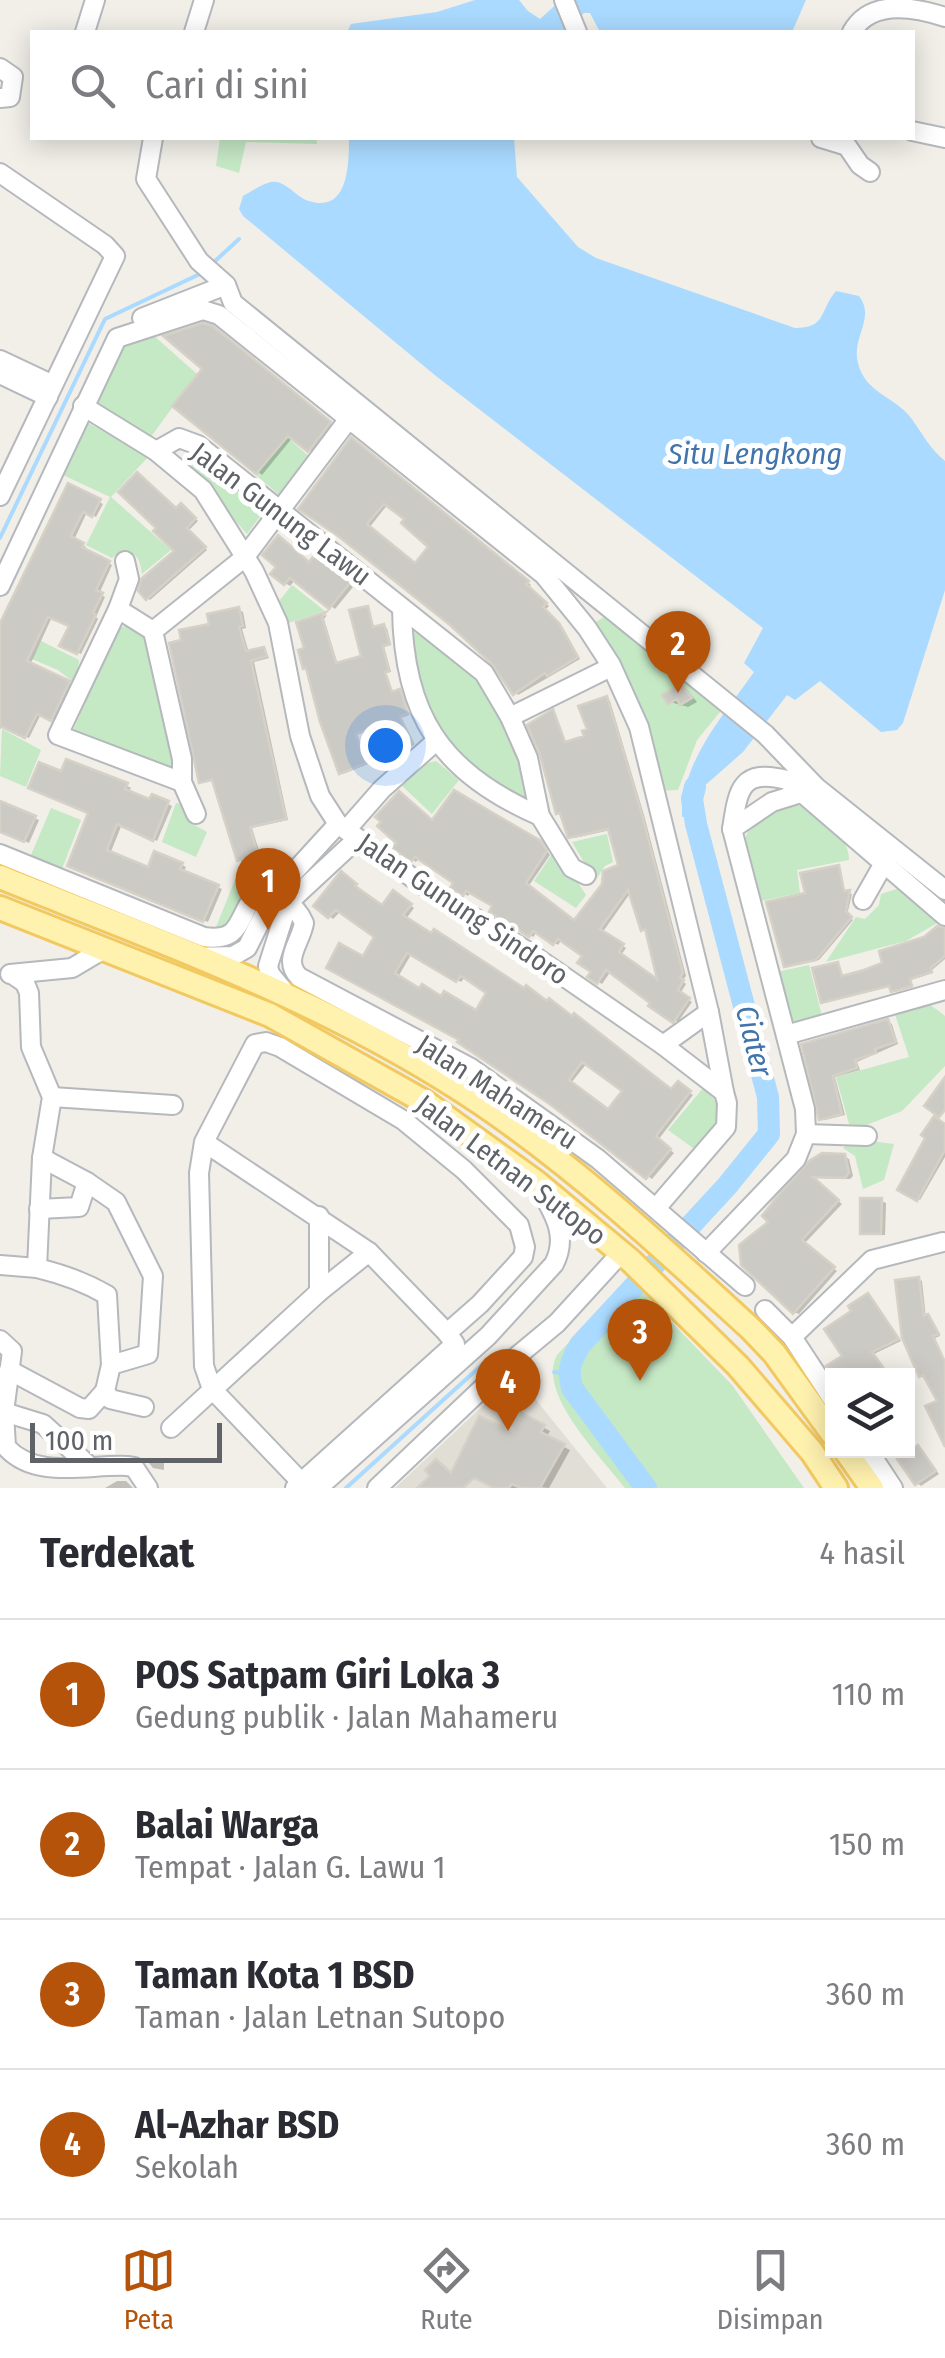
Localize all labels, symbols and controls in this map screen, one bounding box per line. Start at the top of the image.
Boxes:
search box [30,30,915,140]
icon: search [65,58,120,113]
text: Cari di sini [145,62,309,108]
street label: Jalan Gunung Lawu [185,436,377,592]
water label: Situ Lengkong [667,436,842,472]
pin: 2 [646,610,710,693]
your location [360,720,411,771]
street label: Jalan Gunung Sindoro [351,826,575,992]
pin: 1 [236,848,300,930]
water label: Ciater [728,1002,781,1082]
street label: Jalan Mahameru [410,1028,584,1156]
street label: Jalan Letnan Sutopo [409,1088,613,1252]
pin: 3 [608,1298,672,1381]
pin: 4 [476,1348,540,1431]
map controls [825,1368,915,1458]
button: layers [825,1368,915,1458]
scale bar [30,1418,222,1462]
text: 100 m [45,1424,113,1457]
text: Terdekat [40,1528,194,1578]
text: 4 hasil [819,1534,905,1572]
text: POS Satpam Giri Loka 3 [135,1652,500,1698]
text: 1 [66,1675,79,1713]
text: 110 m [832,1675,905,1713]
text: Gedung publik · Jalan Mahameru [135,1698,558,1736]
text: Balai Warga [135,1802,319,1848]
text: 2 [65,1825,80,1863]
text: 150 m [829,1825,905,1863]
text: Tempat · Jalan G. Lawu 1 [135,1848,445,1886]
text: Taman Kota 1 BSD [135,1952,415,1998]
text: 3 [65,1975,80,2013]
text: 360 m [826,1975,905,2013]
text: Taman · Jalan Letnan Sutopo [135,1998,505,2036]
text: Al-Azhar BSD [135,2102,339,2148]
text: 4 [64,2125,81,2163]
text: 360 m [826,2125,905,2163]
text: Sekolah [135,2148,239,2186]
tab: Peta [121,2243,176,2336]
tab: Rute [419,2243,474,2336]
tab: Disimpan [717,2243,824,2336]

